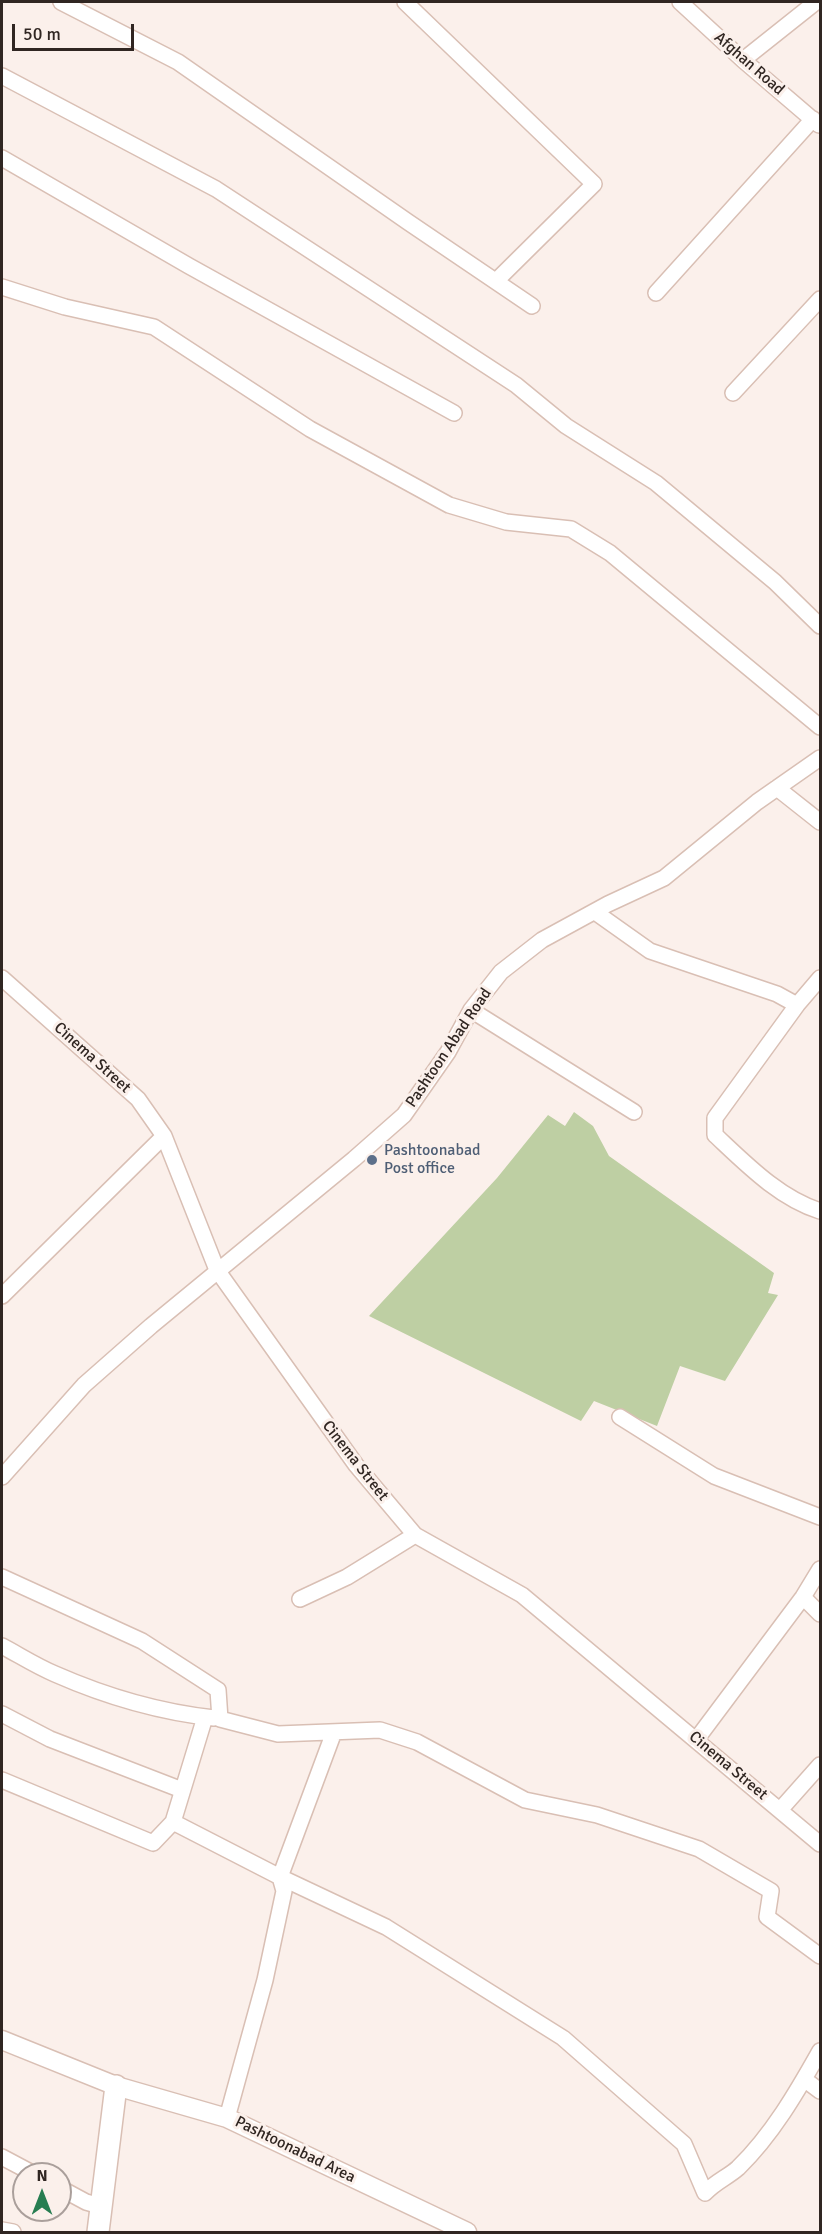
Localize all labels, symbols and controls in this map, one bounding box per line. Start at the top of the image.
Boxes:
scale bar [15,12,136,50]
text: 50 m [23,23,61,45]
street label: Afghan Road [710,28,788,100]
street label: Pashtoon Abad Road [402,985,496,1111]
street label: Cinema Street [50,1018,134,1098]
place label: Pashtoonabad Post office [384,1141,480,1179]
marker: Pashtoonabad Post office [365,1153,379,1167]
street label: Cinema Street [318,1417,392,1505]
street label: Cinema Street [685,1728,771,1804]
street label: Pashtoonabad Area [232,2113,358,2187]
north arrow [12,2162,72,2222]
text: N [36,2166,48,2186]

